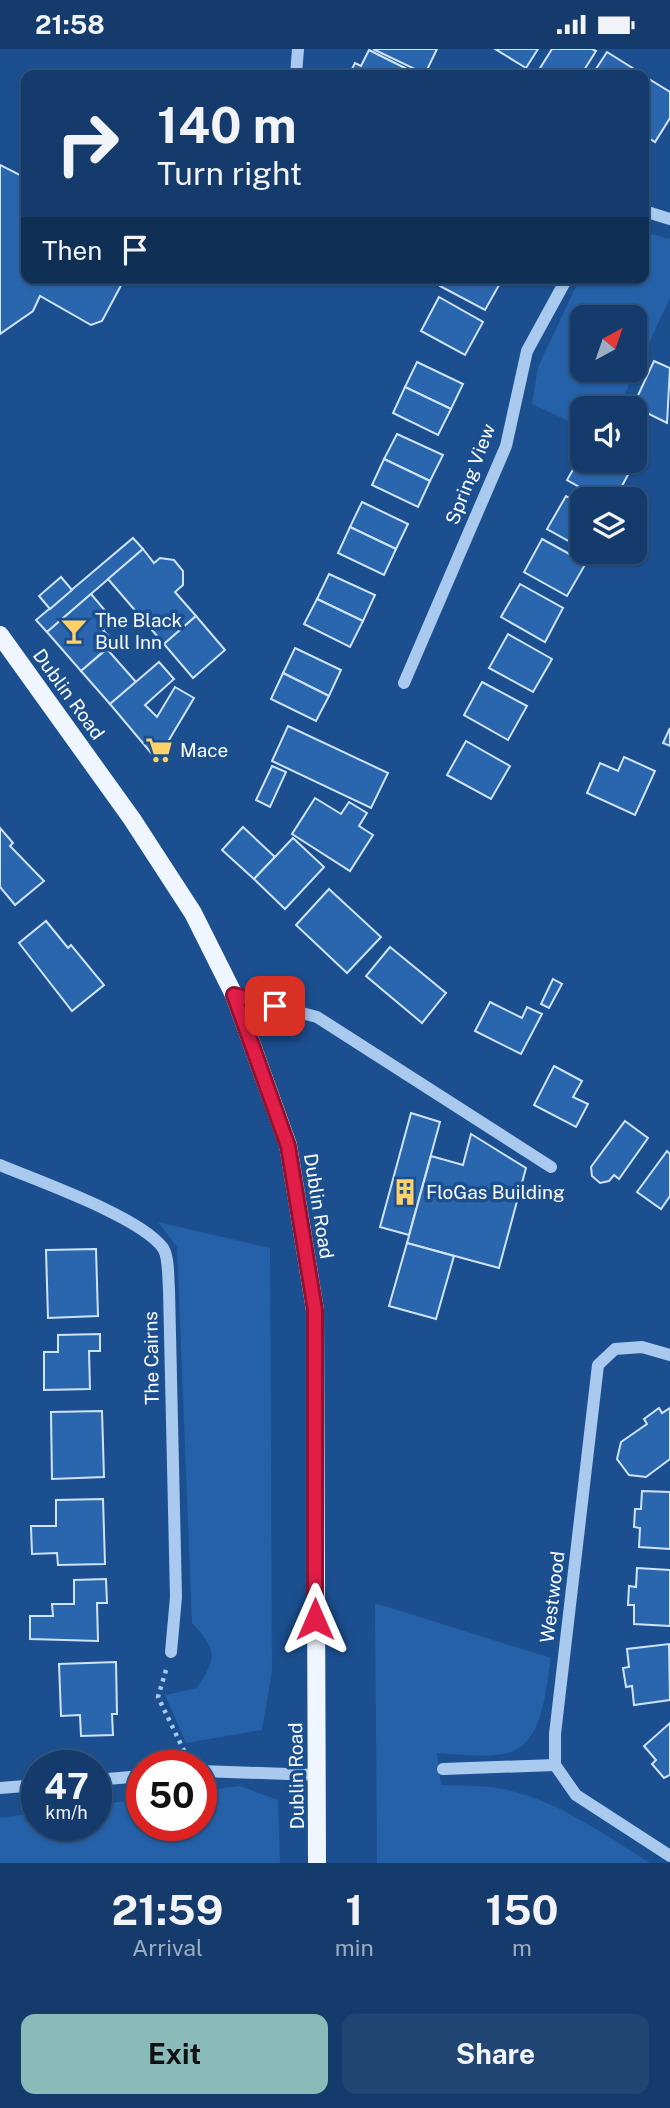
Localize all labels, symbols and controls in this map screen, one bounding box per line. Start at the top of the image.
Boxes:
text: 21:58 [35,9,105,40]
text: 140 m [157,96,297,154]
icon: right [42,98,133,189]
text: Turn right [157,155,302,192]
icon: arrive [116,231,154,269]
text: Then [42,235,102,266]
north arrow [570,305,648,381]
map controls [570,305,647,564]
button: sound [570,396,647,473]
street label: Spring View [441,420,499,528]
button: layers [570,487,647,564]
place label: The Black Bull Inn [95,609,183,653]
bar icon: The Black Bull Inn [59,616,89,646]
street label: Dublin Road [29,644,109,744]
supermarket icon: Mace [144,735,174,765]
place label: Mace [180,739,228,761]
pin [245,976,305,1036]
icon: arrive [256,987,294,1025]
street label: Dublin Road [300,1152,338,1260]
building icon: FloGas Building [390,1177,420,1207]
place label: FloGas Building [426,1181,565,1203]
street label: The Cairns [139,1311,163,1405]
street label: Westwood [535,1550,569,1644]
position arrow [278,1582,352,1656]
street label: Dublin Road [284,1722,308,1830]
speed limit sign: 50 [126,1750,217,1841]
text: 47 [44,1766,89,1807]
text: km/h [45,1802,88,1823]
text: 21:59 [111,1885,223,1934]
text: 1 [345,1885,363,1934]
text: 150 [485,1885,559,1934]
text: Arrival [132,1934,203,1961]
text: min [335,1934,374,1961]
text: m [512,1934,532,1961]
button: Exit [21,2014,328,2094]
button: Share [342,2014,649,2094]

